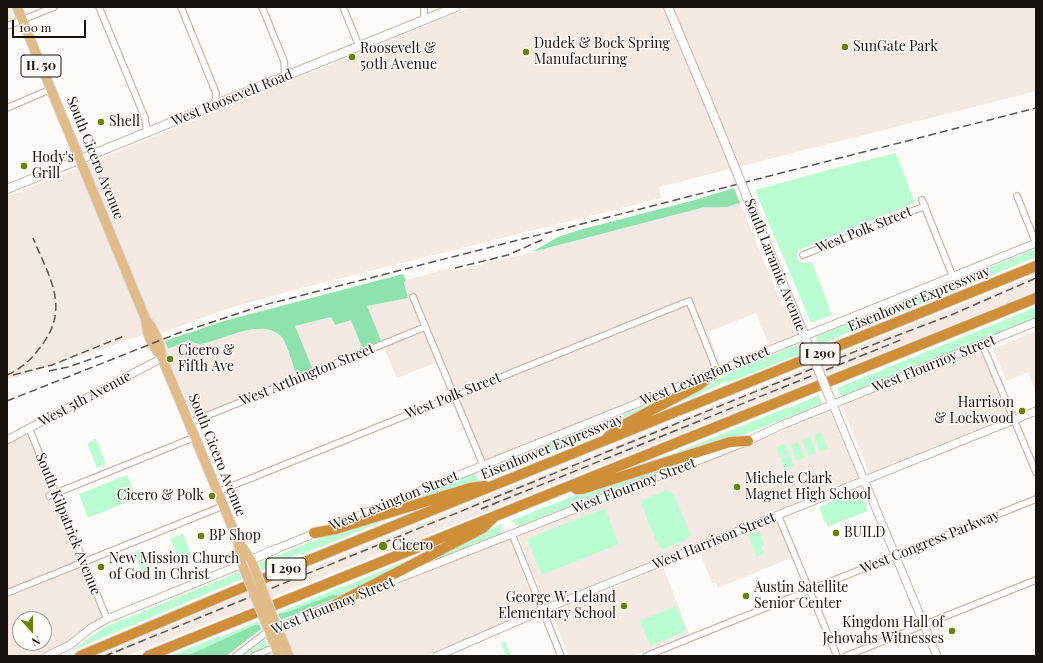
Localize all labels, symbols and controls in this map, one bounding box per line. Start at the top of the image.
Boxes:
scale bar [14,12,88,38]
text: 100 m [19,19,51,35]
place label: Dudek & Bock Spring Manufacturing [534,36,670,68]
place label: SunGate Park [853,39,938,55]
place label: Roosevelt & 50th Avenue [360,41,437,74]
marker: SunGate Park [840,42,850,52]
marker: Dudek & Bock Spring Manufacturing [521,47,531,57]
marker: Roosevelt & 50th Avenue [347,52,357,62]
road number: IL 50 [21,55,61,77]
street label: West Roosevelt Road [169,66,295,130]
street label: South Cicero Avenue [63,94,127,222]
place label: Shell [109,114,140,130]
marker: Shell [96,117,106,127]
place label: Hody's Grill [32,150,74,182]
marker: Hody's Grill [19,161,29,171]
street label: South Laramie Avenue [741,196,809,334]
street label: West Polk Street [814,203,914,257]
street label: Eisenhower Expressway [846,263,992,335]
street label: West Flournoy Street [870,332,998,396]
street label: West Arthington Street [237,340,377,410]
street label: West Lexington Street [638,342,772,410]
place label: Cicero & Fifth Ave [178,343,234,376]
road number: I 290 [800,343,840,365]
marker: Cicero & Fifth Ave [165,354,175,364]
street label: West 5th Avenue [36,368,134,430]
street label: West Polk Street [403,369,503,423]
street label: South Cicero Avenue [185,391,249,519]
place label: Harrison & Lockwood [934,395,1014,428]
marker: Harrison & Lockwood [1017,406,1027,416]
street label: Eisenhower Expressway [479,411,625,483]
street label: South Kilpatrick Avenue [32,450,104,598]
street label: West Flournoy Street [570,455,698,517]
street label: West Lexington Street [327,467,461,535]
place label: Michele Clark Magnet High School [745,471,871,504]
marker: Michele Clark Magnet High School [732,482,742,492]
place label: Cicero & Polk [117,488,204,504]
marker: Cicero & Polk [207,491,217,501]
street label: West Congress Parkway [858,506,1002,578]
street label: West Harrison Street [650,509,778,573]
place label: BUILD [844,525,885,541]
place label: BP Shop [209,528,261,544]
marker: BUILD [831,528,841,538]
marker: BP Shop [196,531,206,541]
place label: Cicero [392,538,433,554]
marker: Cicero [377,540,389,552]
place label: New Mission Church of God in Christ [109,551,239,584]
road number: I 290 [266,558,306,580]
marker: New Mission Church of God in Christ [96,562,106,572]
street label: West Flournoy Street [269,574,397,638]
place label: Austin Satellite Senior Center [754,580,848,612]
place label: George W. Leland Elementary School [498,590,616,622]
marker: Austin Satellite Senior Center [741,591,751,601]
marker: George W. Leland Elementary School [619,601,629,611]
north arrow [12,611,52,651]
place label: Kingdom Hall of Jehovahs Witnesses [822,615,944,648]
marker: Kingdom Hall of Jehovahs Witnesses [947,626,957,636]
text: N [30,633,43,650]

